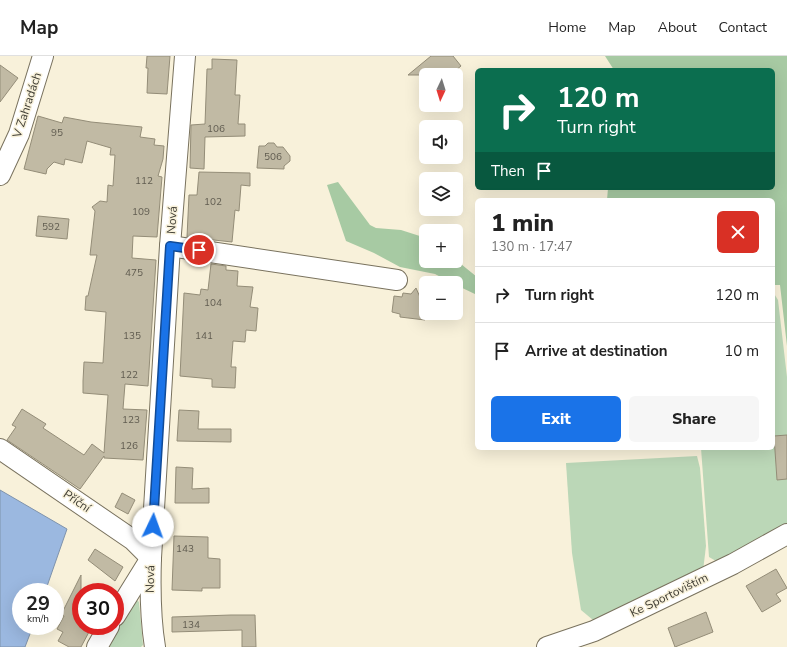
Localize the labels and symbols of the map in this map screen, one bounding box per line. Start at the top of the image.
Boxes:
north arrow [419,68,463,112]
street label: V Zahradách [9,70,45,141]
house number: 106 [207,122,225,136]
house number: 95 [51,126,63,140]
house number: 506 [264,150,282,164]
house number: 112 [135,174,153,188]
house number: 102 [204,195,222,209]
house number: 109 [132,205,150,219]
street label: Nová [163,206,181,234]
house number: 592 [42,220,60,234]
pin [182,233,216,267]
house number: 475 [125,266,143,280]
house number: 104 [204,296,222,310]
house number: 135 [123,329,141,343]
house number: 141 [195,329,213,343]
house number: 122 [120,368,138,382]
house number: 123 [122,413,140,427]
house number: 126 [120,439,138,453]
street label: Příční [60,486,95,517]
position arrow [132,505,174,547]
house number: 143 [176,542,194,556]
street label: Nová [142,565,158,593]
street label: Ke Sportovištím [627,569,711,621]
speed limit sign: 30 [72,583,124,635]
house number: 134 [182,618,200,632]

